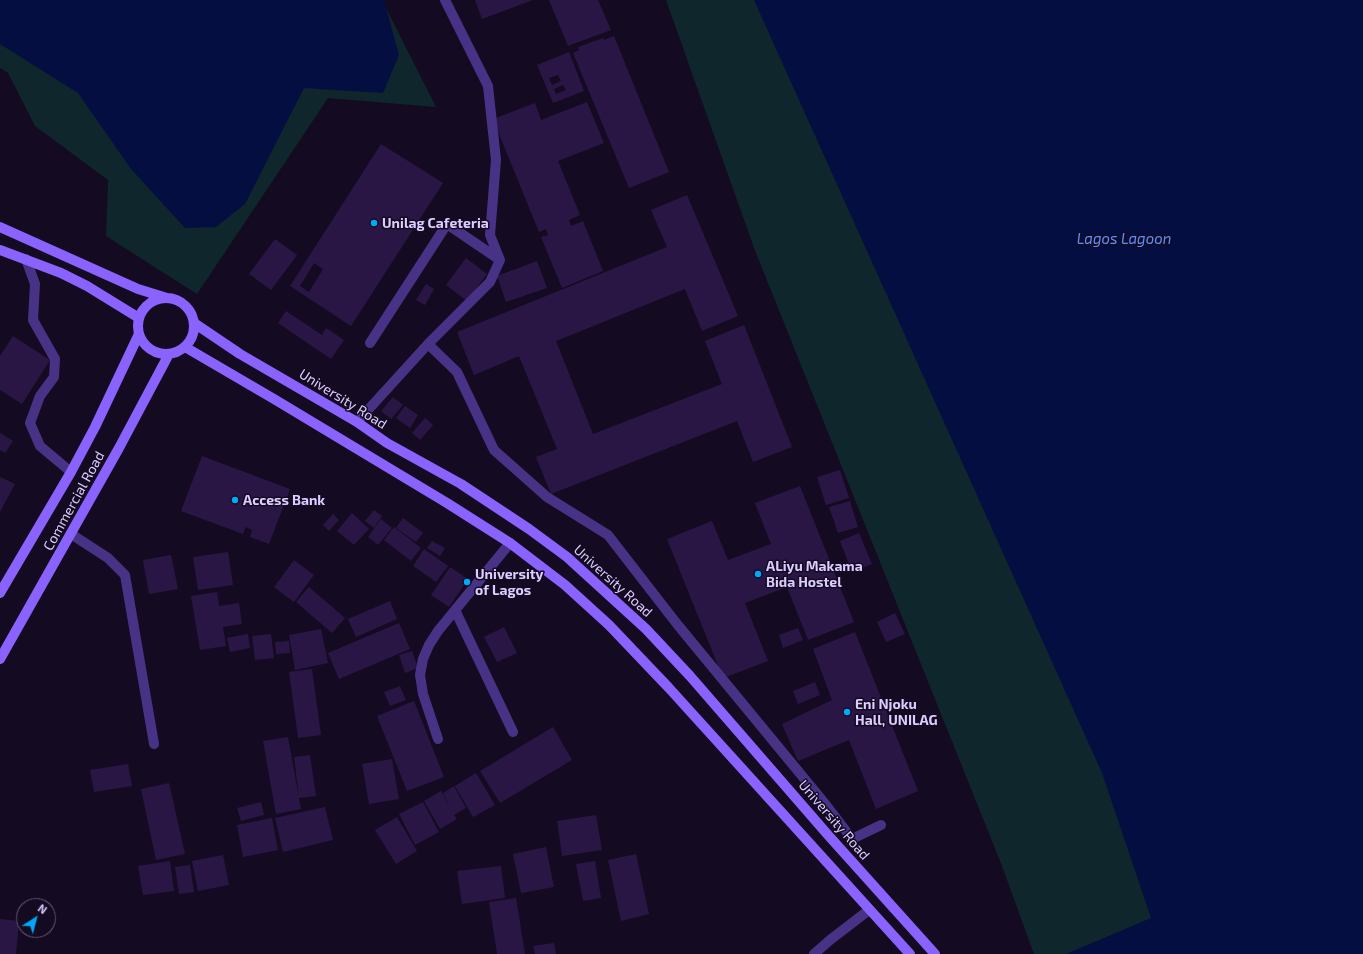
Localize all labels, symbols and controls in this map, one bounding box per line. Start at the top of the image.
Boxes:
place label: Unilag Cafeteria [382,215,489,231]
marker: Unilag Cafeteria [369,218,379,228]
water label: Lagos Lagoon [1077,230,1171,248]
street label: University Road [296,365,390,433]
street label: Commercial Road [40,448,108,554]
place label: Access Bank [243,492,325,508]
marker: Access Bank [230,495,240,505]
street label: University Road [570,541,656,621]
place label: ALiyu Makama Bida Hostel [766,558,863,590]
place label: University of Lagos [475,566,544,598]
marker: ALiyu Makama Bida Hostel [753,569,763,579]
marker: University of Lagos [462,577,472,587]
place label: Eni Njoku Hall, UNILAG [855,696,938,728]
marker: Eni Njoku Hall, UNILAG [842,707,852,717]
street label: University Road [795,777,873,863]
north arrow [16,898,56,938]
text: N [36,901,50,916]

